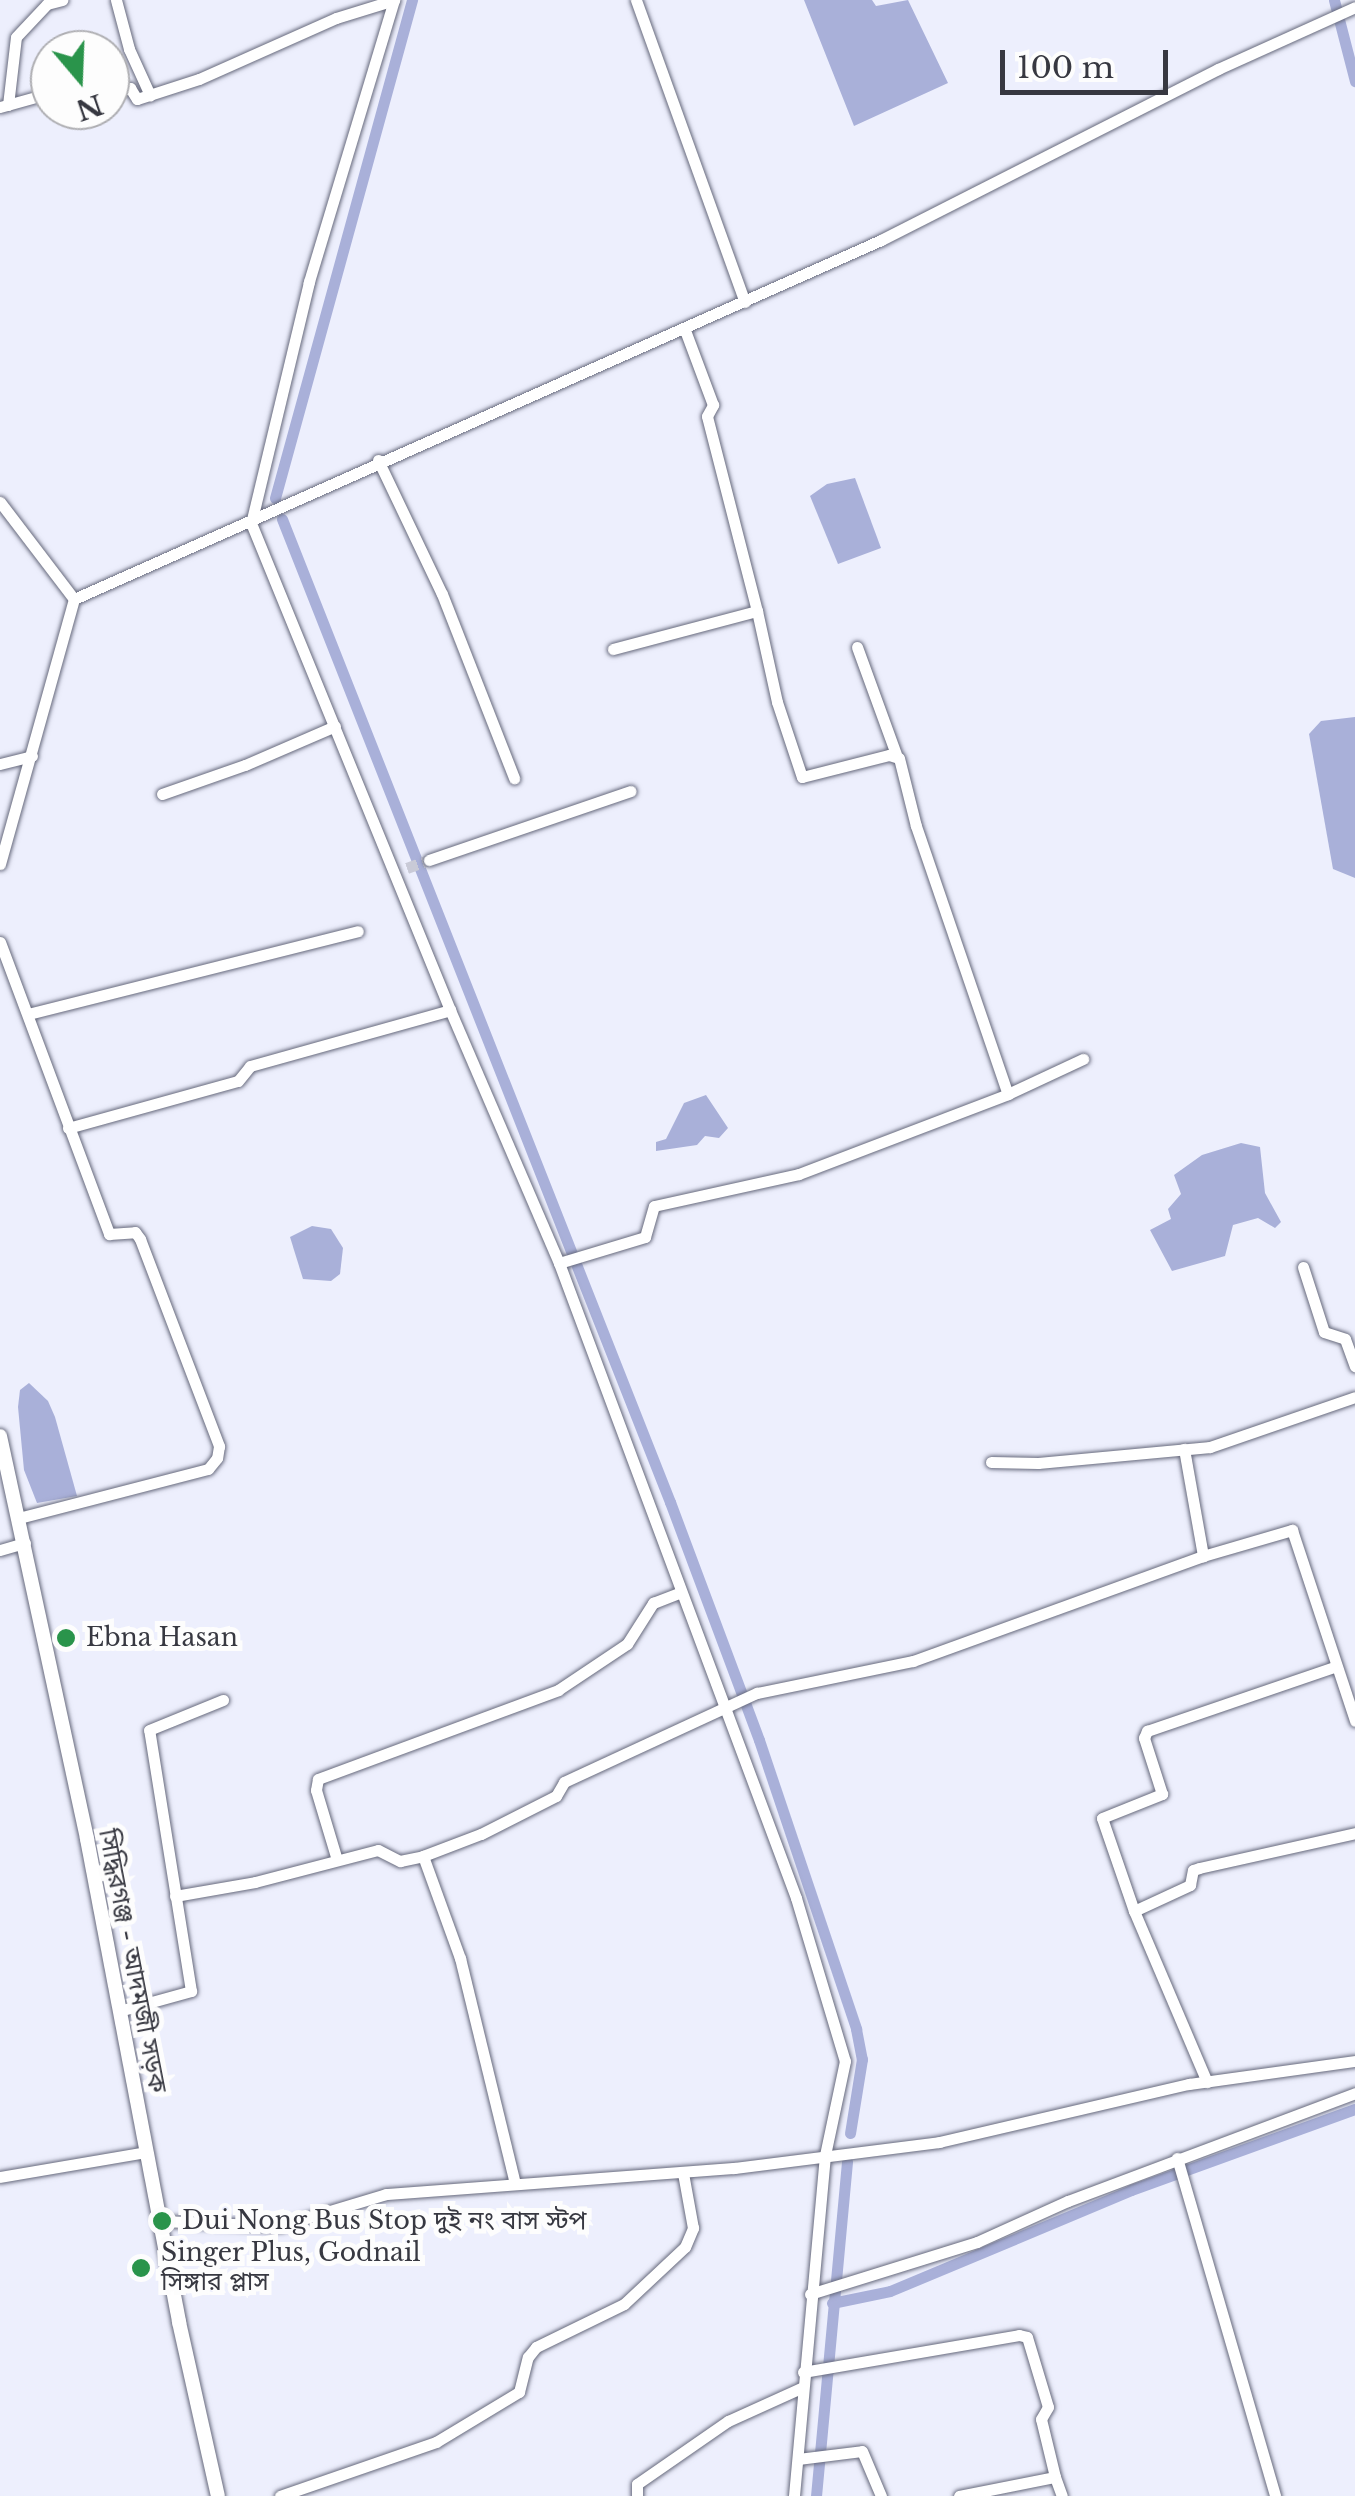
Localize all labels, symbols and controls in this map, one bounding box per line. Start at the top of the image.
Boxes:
north arrow [30,30,130,130]
scale bar [1005,30,1172,92]
text: 100 m [1017,49,1114,86]
text: N [71,86,107,128]
place label: Ebna Hasan [86,1623,238,1653]
marker: Ebna Hasan [55,1627,77,1649]
street label: সিদ্ধিরগঞ্জ - আদমজী সড়ক [92,1827,172,2095]
place label: Dui Nong Bus Stop দুই নং বাস স্টপ [182,2206,587,2236]
marker: Dui Nong Bus Stop দুই নং বাস স্টপ [151,2210,173,2232]
place label: Singer Plus, Godnail সিঙ্গার প্লাস [161,2239,421,2298]
marker: Singer Plus, Godnail সিঙ্গার প্লাস [130,2257,152,2279]

